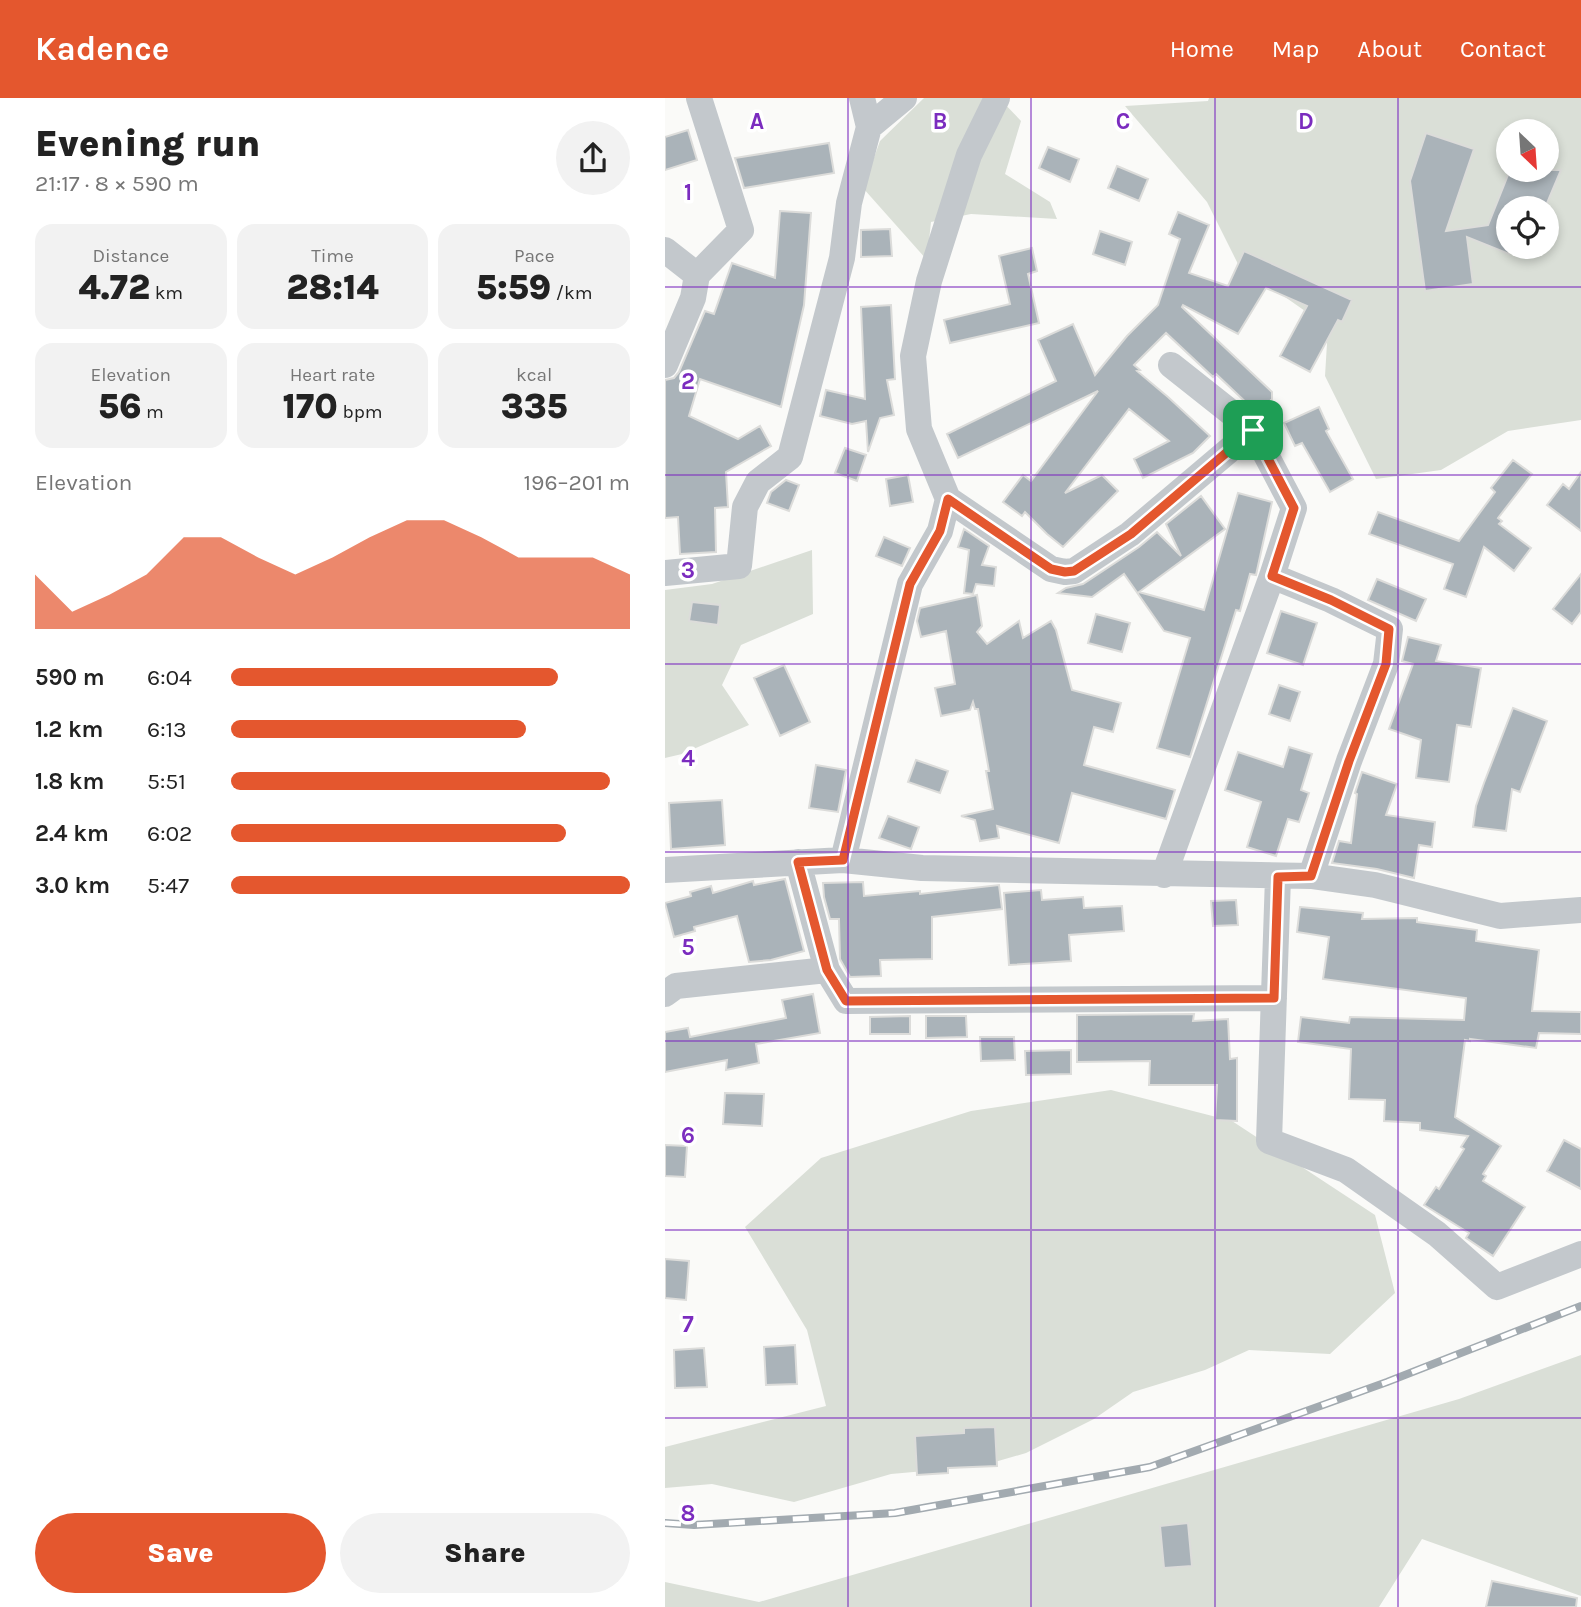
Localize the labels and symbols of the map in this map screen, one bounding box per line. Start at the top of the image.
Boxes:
text: A [750,108,764,135]
text: B [933,108,947,135]
text: C [1116,108,1130,135]
text: D [1298,108,1314,135]
north arrow [1496,119,1559,182]
text: 1 [684,179,692,206]
text: 2 [681,368,695,395]
pin [1223,400,1283,460]
text: 3 [681,557,695,584]
text: 4 [681,745,695,772]
text: 5 [681,934,695,961]
text: 6 [681,1122,695,1149]
text: 7 [682,1311,694,1338]
text: 8 [681,1500,695,1527]

